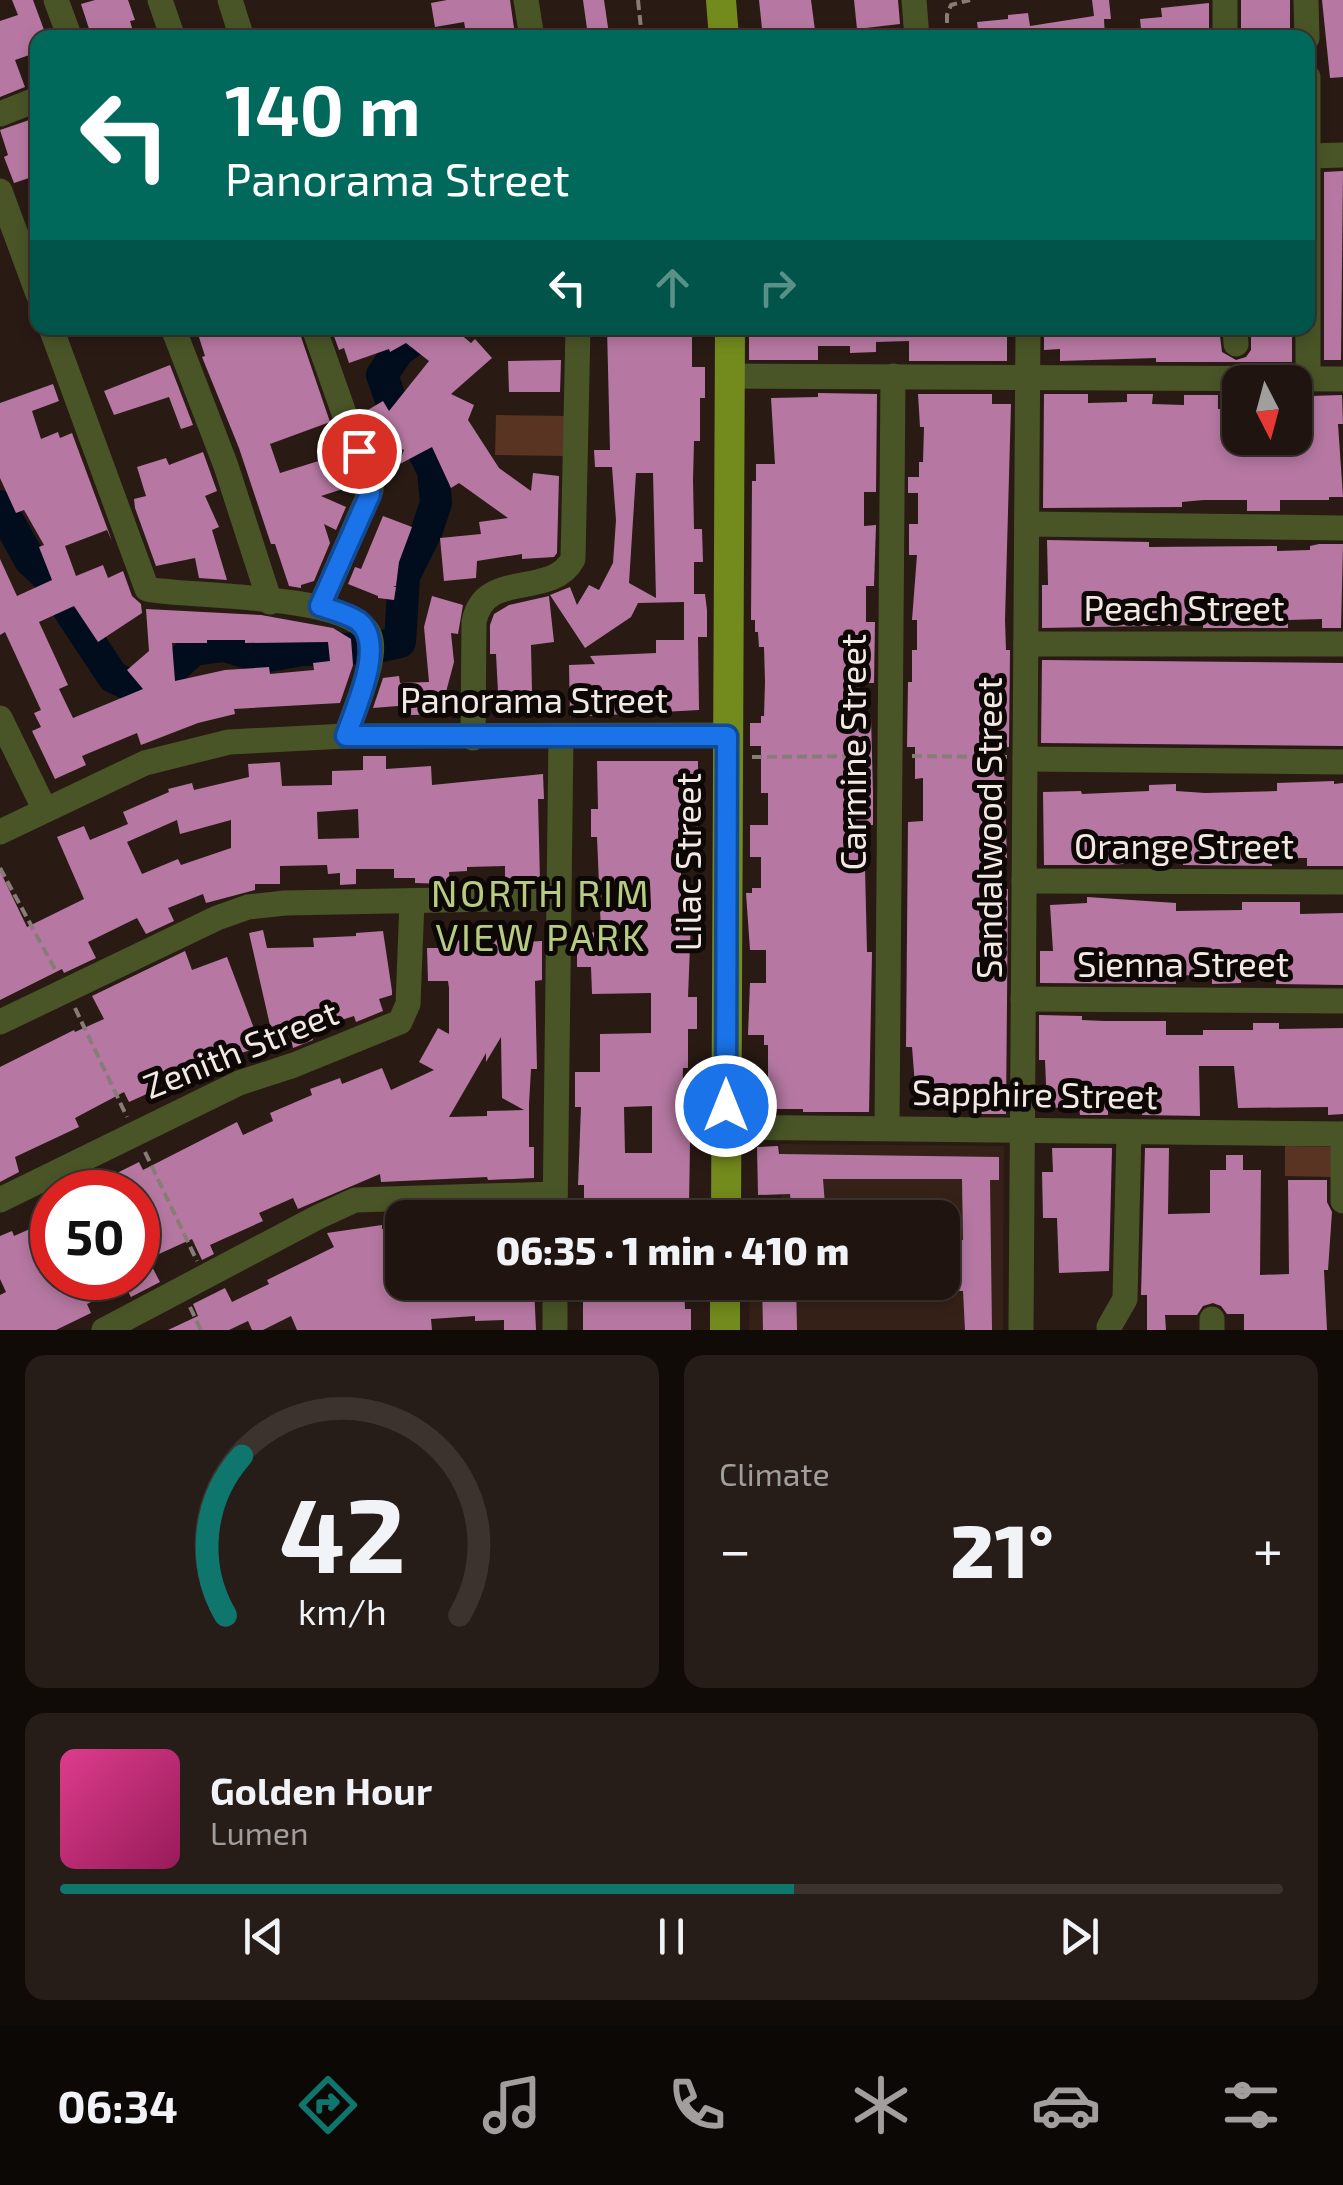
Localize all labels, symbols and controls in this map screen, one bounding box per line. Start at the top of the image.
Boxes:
text: 140 m [225,66,421,150]
icon: left [60,70,190,200]
text: Panorama Street [225,151,570,205]
icon: left [540,260,595,315]
icon: ahead [645,260,700,315]
icon: right [750,260,805,315]
north arrow [1222,365,1312,455]
map controls [1222,365,1312,455]
pin [317,409,402,494]
icon: arrive [332,424,387,479]
street label: Peach Street [1084,586,1284,628]
street label: Carmine Street [831,634,873,870]
street label: Sandalwood Street [967,677,1009,979]
street label: Panorama Street [400,678,668,720]
street label: Lilac Street [666,773,708,951]
street label: Orange Street [1074,824,1294,866]
district label: NORTH RIM VIEW PARK [431,869,651,959]
street label: Sienna Street [1077,942,1289,984]
street label: Zenith Street [137,990,344,1106]
position arrow [674,1054,778,1158]
street label: Sapphire Street [912,1070,1158,1116]
speed limit sign: 50 [30,1170,160,1300]
text: 06:35 · 1 min · 410 m [496,1227,849,1273]
text: Climate [719,1454,830,1492]
text: 42 [279,1469,405,1594]
text: 21° [950,1503,1054,1593]
text: − [719,1515,751,1581]
text: + [1253,1515,1283,1581]
text: km/h [298,1589,386,1632]
text: Golden Hour [210,1767,432,1813]
text: Lumen [210,1813,309,1851]
icon: previous [236,1909,291,1964]
icon: pause [644,1909,699,1964]
icon: next [1052,1909,1107,1964]
icon: directions [293,2070,363,2140]
icon: music [477,2070,547,2140]
icon: phone [662,2070,732,2140]
icon: climate [846,2070,916,2140]
icon: car [1031,2070,1101,2140]
icon: filters [1216,2070,1286,2140]
text: 06:34 [57,2078,178,2132]

